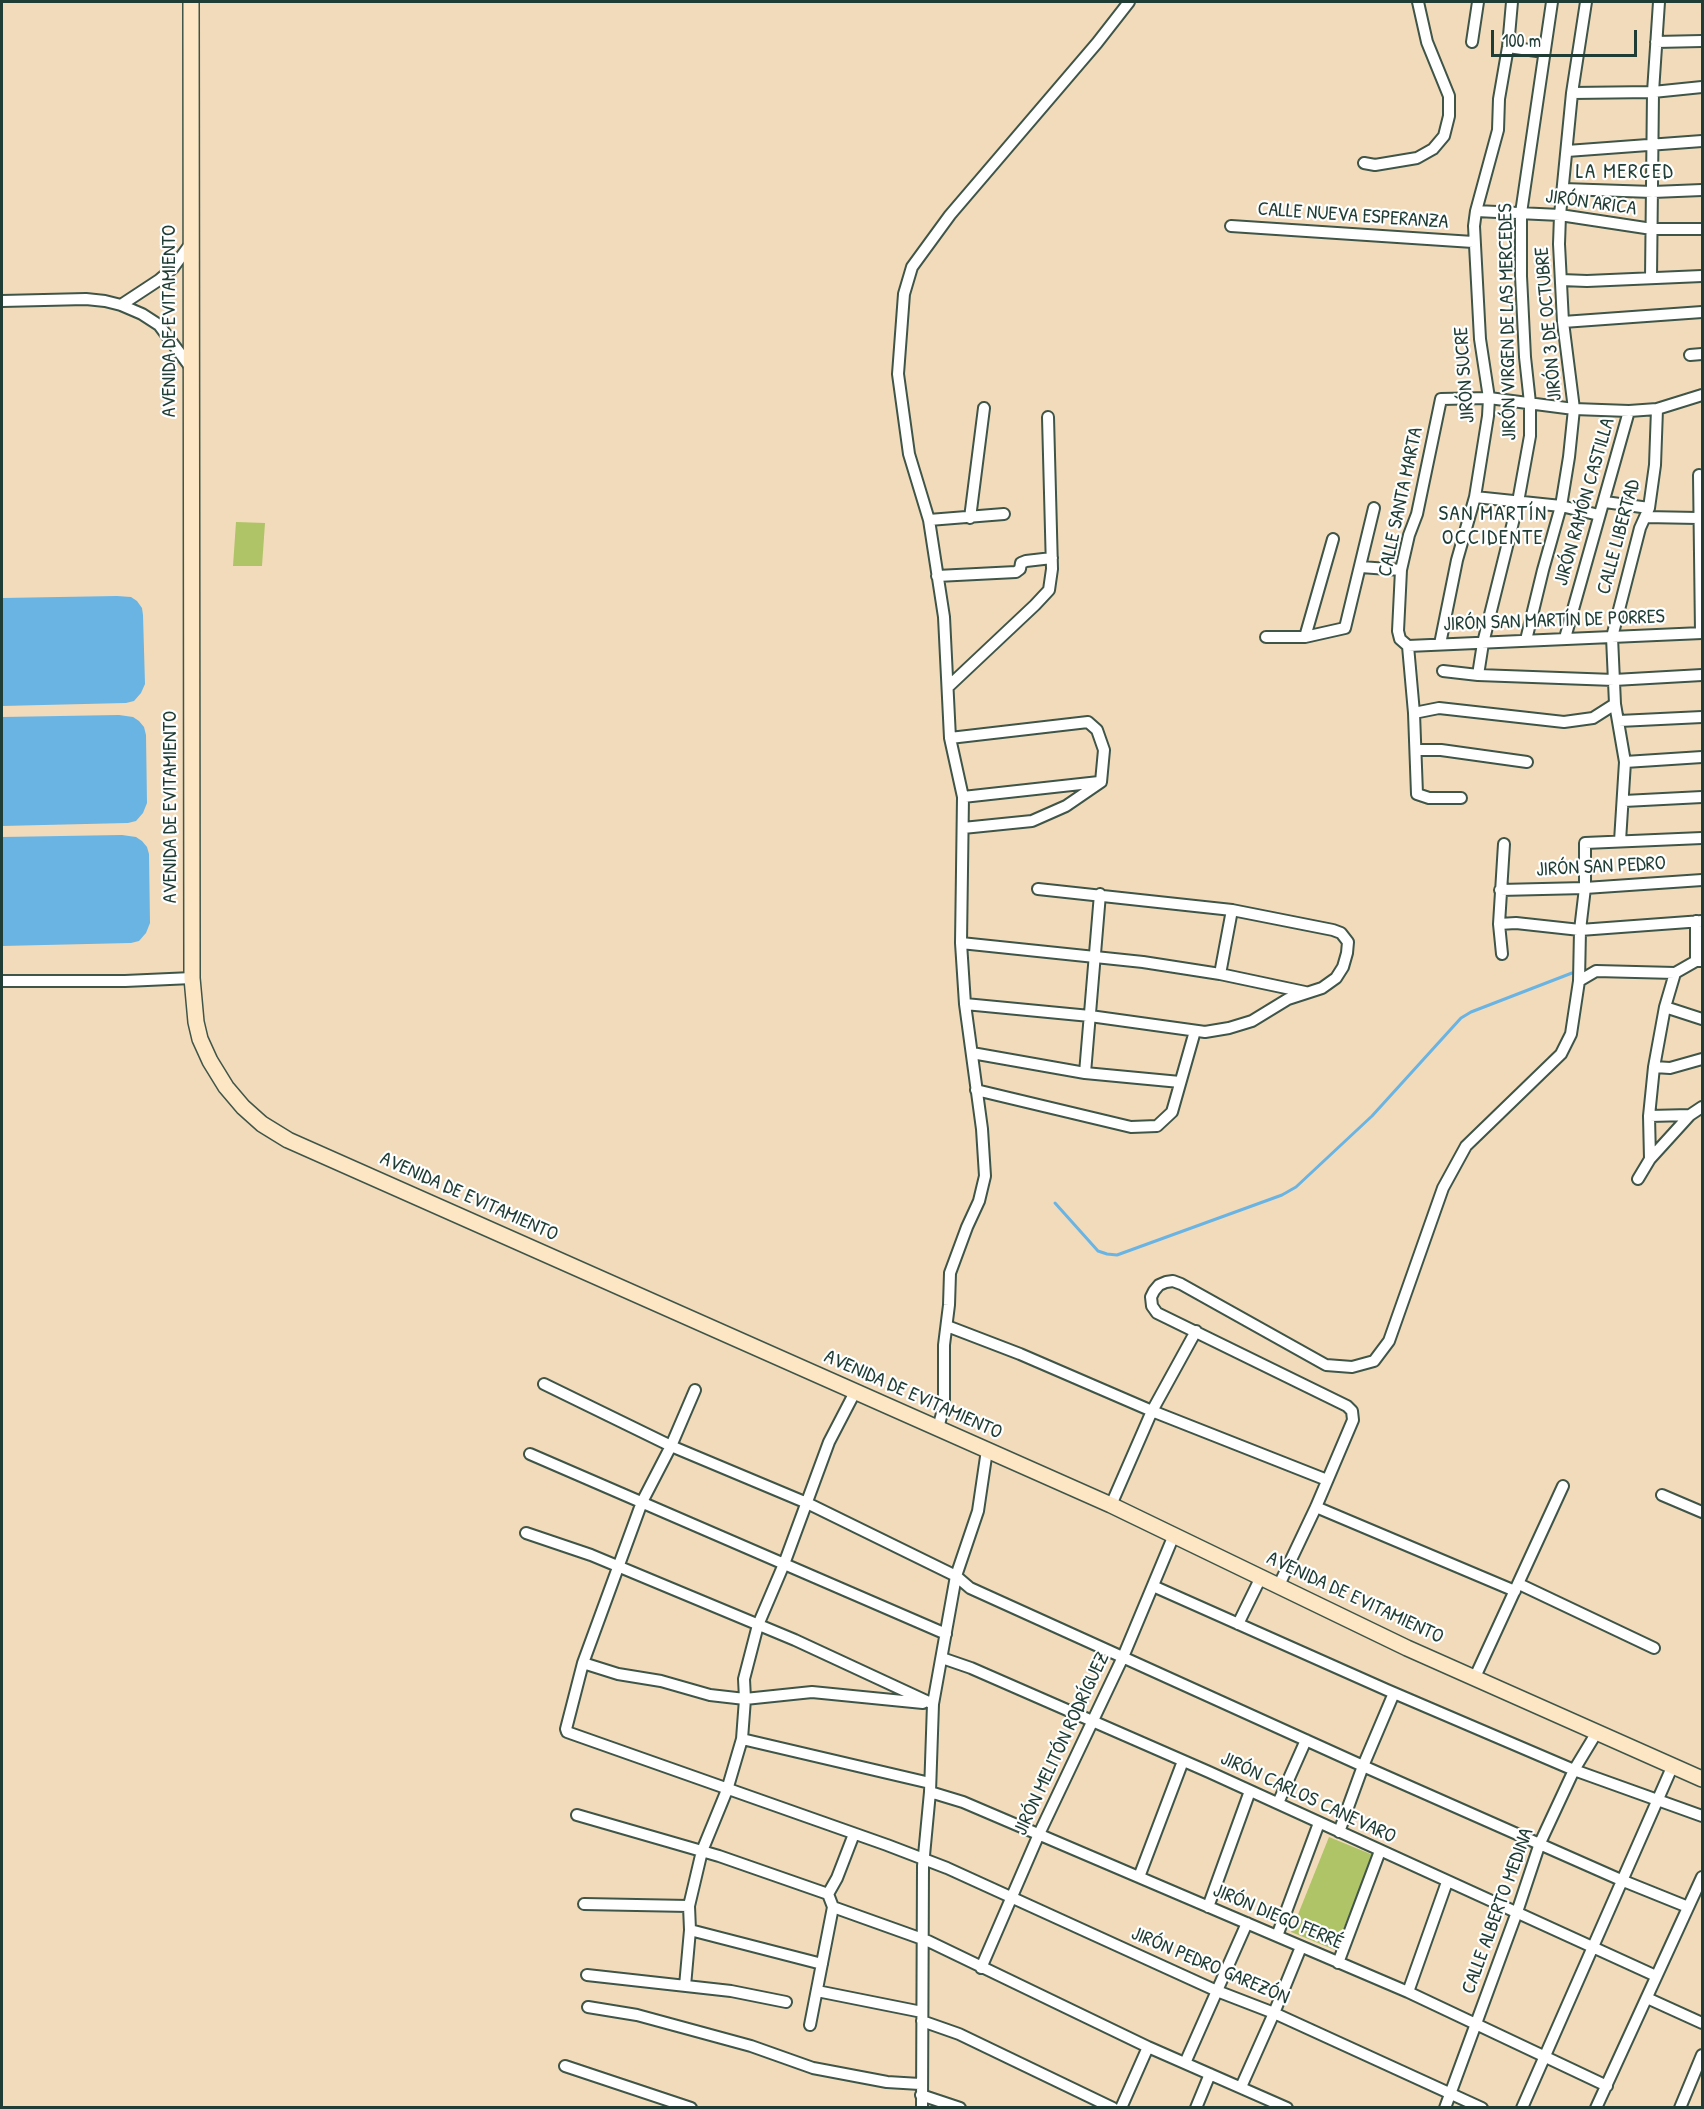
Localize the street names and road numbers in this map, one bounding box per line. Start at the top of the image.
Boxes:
street label: JIRÓN ARICA [1544,185,1638,221]
street label: CALLE NUEVA ESPERANZA [1257,197,1449,235]
street label: JIRÓN VIRGEN DE LAS MERCEDES [1494,203,1522,441]
street label: AVENIDA DE EVITAMIENTO [158,225,182,417]
street label: JIRÓN 3 DE OCTUBRE [1530,246,1568,402]
street label: JIRÓN SUCRE [1450,326,1480,424]
street label: JIRÓN RAMÓN CASTILLA [1550,415,1620,589]
street label: CALLE SANTA MARTA [1373,425,1429,579]
street label: CALLE LIBERTAD [1592,477,1646,597]
street label: JIRÓN SAN MARTÍN DE PORRES [1443,605,1665,637]
street label: AVENIDA DE EVITAMIENTO [159,711,183,903]
street label: JIRÓN SAN PEDRO [1536,852,1666,882]
street label: AVENIDA DE EVITAMIENTO [376,1147,562,1247]
street label: AVENIDA DE EVITAMIENTO [820,1345,1006,1445]
street label: AVENIDA DE EVITAMIENTO [1263,1546,1447,1650]
street label: JIRÓN MELITÓN RODRÍGUEZ [1009,1649,1115,1839]
street label: JIRÓN CARLOS CANEVARO [1216,1747,1400,1849]
street label: CALLE ALBERTO MEDINA [1457,1825,1539,1997]
street label: JIRÓN DIEGO FERRÉ [1209,1879,1347,1955]
street label: JIRÓN PEDRO GAREZÓN [1127,1922,1293,2010]

